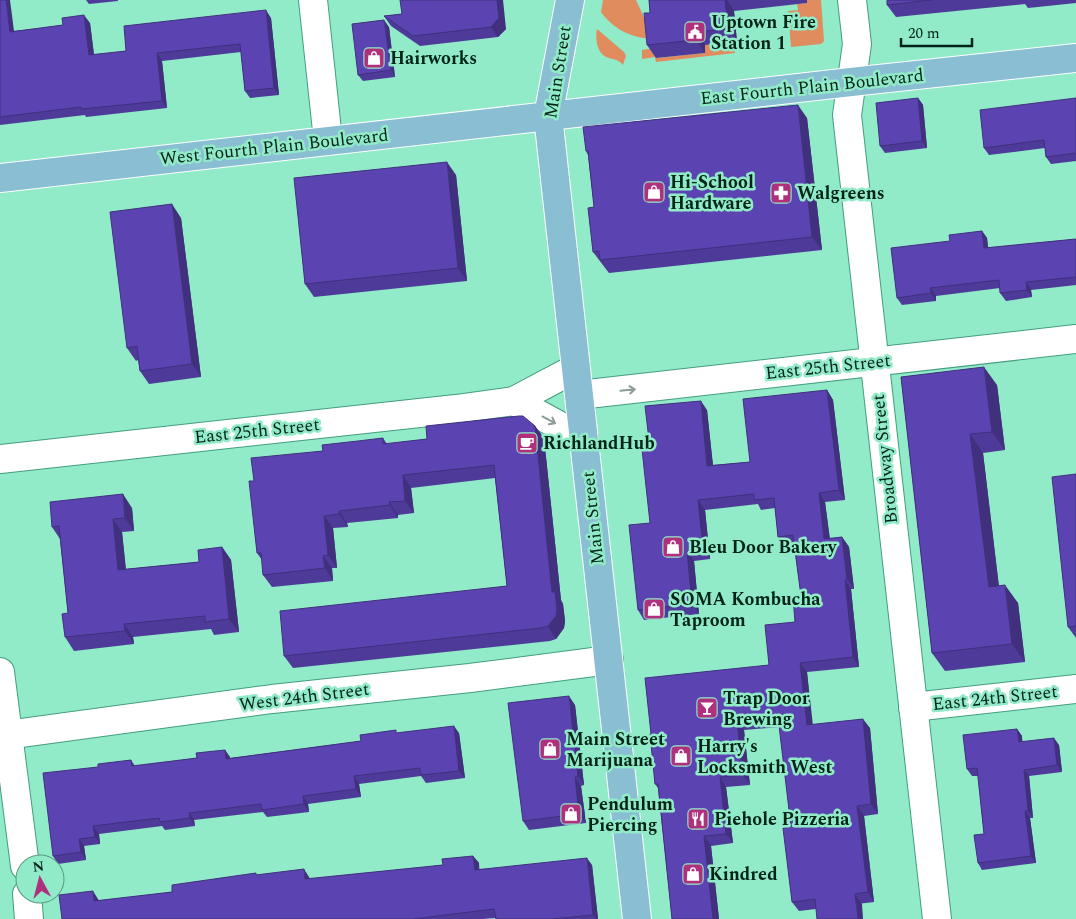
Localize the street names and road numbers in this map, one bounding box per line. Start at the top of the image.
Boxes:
street label: Main Street [537,24,579,120]
street label: East Fourth Plain Boulevard [699,62,925,112]
street label: West Fourth Plain Boulevard [158,122,390,172]
street label: East 25th Street [764,347,892,387]
street label: Broadway Street [865,393,905,525]
street label: East 25th Street [193,411,321,451]
street label: Main Street [575,470,611,566]
street label: West 24th Street [237,676,371,718]
street label: East 24th Street [931,678,1059,718]

